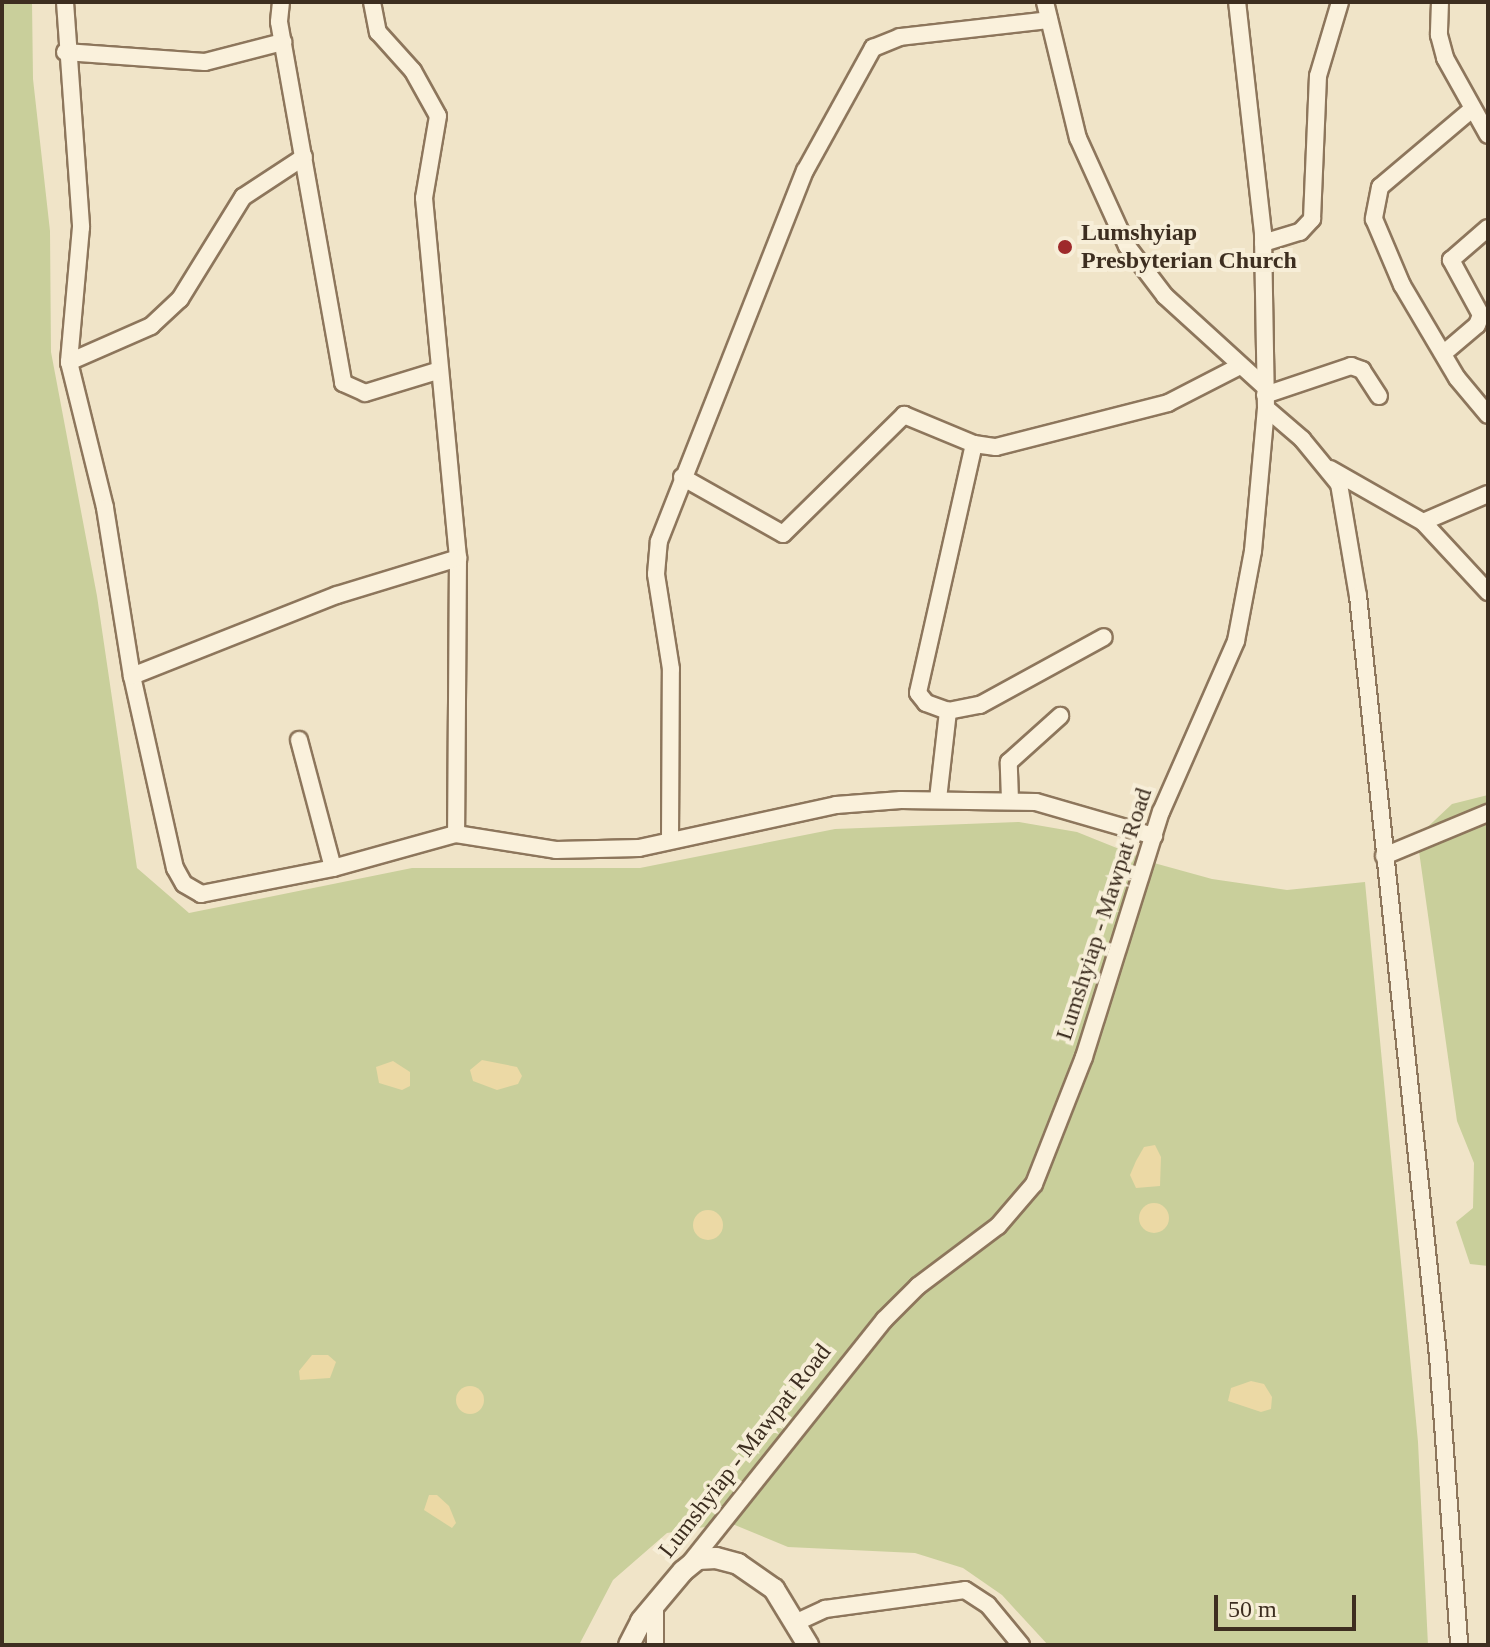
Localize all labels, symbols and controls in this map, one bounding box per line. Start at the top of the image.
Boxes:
place label: Lumshyiap Presbyterian Church [1081,219,1297,275]
marker: Lumshyiap Presbyterian Church [1056,238,1074,256]
street label: Lumshyiap - Mawpat Road [1050,784,1158,1044]
street label: Lumshyiap - Mawpat Road [653,1338,837,1564]
scale bar [1218,1579,1360,1629]
text: 50 m [1228,1596,1277,1622]

